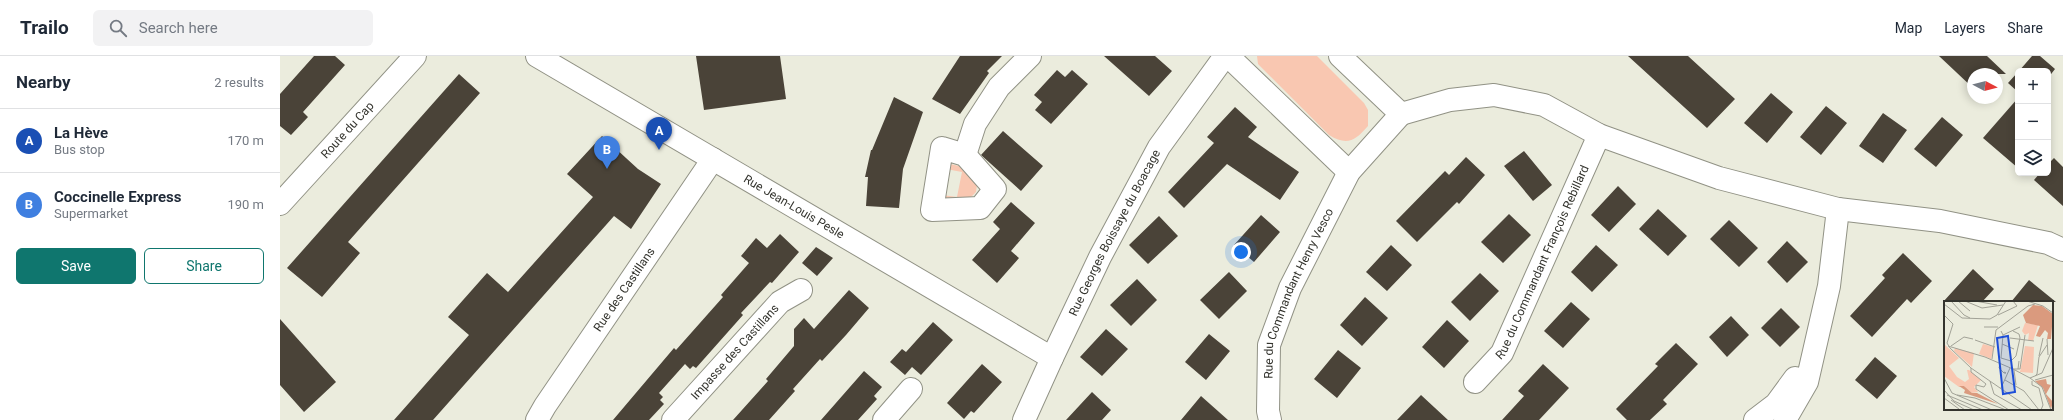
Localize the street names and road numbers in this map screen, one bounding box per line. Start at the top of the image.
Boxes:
street label: Route du Cap [318,99,377,161]
street label: Rue Georges Boissaye du Boacage [1066,147,1163,318]
street label: Rue du Commandant François Rebillard [1493,163,1592,362]
street label: Rue Jean-Louis Pesle [741,172,847,242]
street label: Rue du Commandant Henry Vesco [1261,206,1336,379]
street label: Rue des Castillans [591,245,658,334]
street label: Impasse des Castillans [688,301,782,402]

